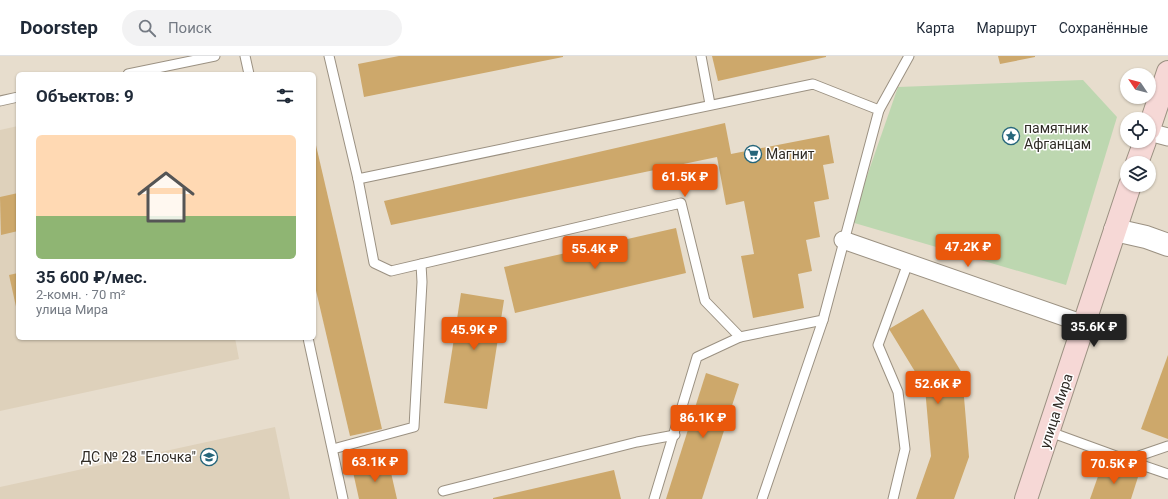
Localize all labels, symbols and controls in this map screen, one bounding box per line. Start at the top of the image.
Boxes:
search box [122,10,402,46]
text: Doorstep [20,16,98,39]
icon: search [136,17,158,39]
text: Поиск [168,19,212,37]
text: Карта [916,20,955,36]
text: Маршрут [977,20,1037,36]
text: Сохранённые [1059,20,1148,36]
north arrow [1120,68,1156,104]
map controls [1120,68,1156,192]
icon: filters [274,85,296,107]
text: Объектов: 9 [36,86,134,106]
button: locate [1120,112,1156,148]
place label: памятник Афганцам [1024,120,1091,152]
place icon: памятник Афганцам [1001,126,1021,146]
supermarket icon: Магнит [743,144,763,164]
place label: Магнит [766,146,815,162]
button: layers [1120,156,1156,192]
icon: home [130,161,202,233]
pin: 61.5K ₽ [648,164,722,198]
text: 61.5K ₽ [662,169,708,184]
pin: 47.2K ₽ [931,234,1005,268]
pin: 55.4K ₽ [558,236,632,270]
text: 47.2K ₽ [945,239,991,254]
text: 55.4K ₽ [572,241,618,256]
text: 35 600 ₽/мес. [36,267,147,287]
text: 2-комн. · 70 m² [36,287,126,302]
text: улица Мира [36,302,108,317]
pin: 35.6K ₽ [1057,314,1131,348]
pin: 45.9K ₽ [437,317,511,351]
text: 35.6K ₽ [1071,319,1117,334]
text: 45.9K ₽ [451,322,497,337]
pin: 52.6K ₽ [901,371,975,405]
street label: улица Мира [1036,372,1076,450]
text: 52.6K ₽ [915,376,961,391]
pin: 86.1K ₽ [666,405,740,439]
text: 86.1K ₽ [680,410,726,425]
school or university icon: ДС № 28 "Елочка" [199,447,219,467]
place label: ДС № 28 "Елочка" [81,449,196,465]
pin: 63.1K ₽ [338,449,412,483]
pin: 70.5K ₽ [1077,451,1151,485]
text: 63.1K ₽ [352,454,398,469]
text: 70.5K ₽ [1091,456,1137,471]

